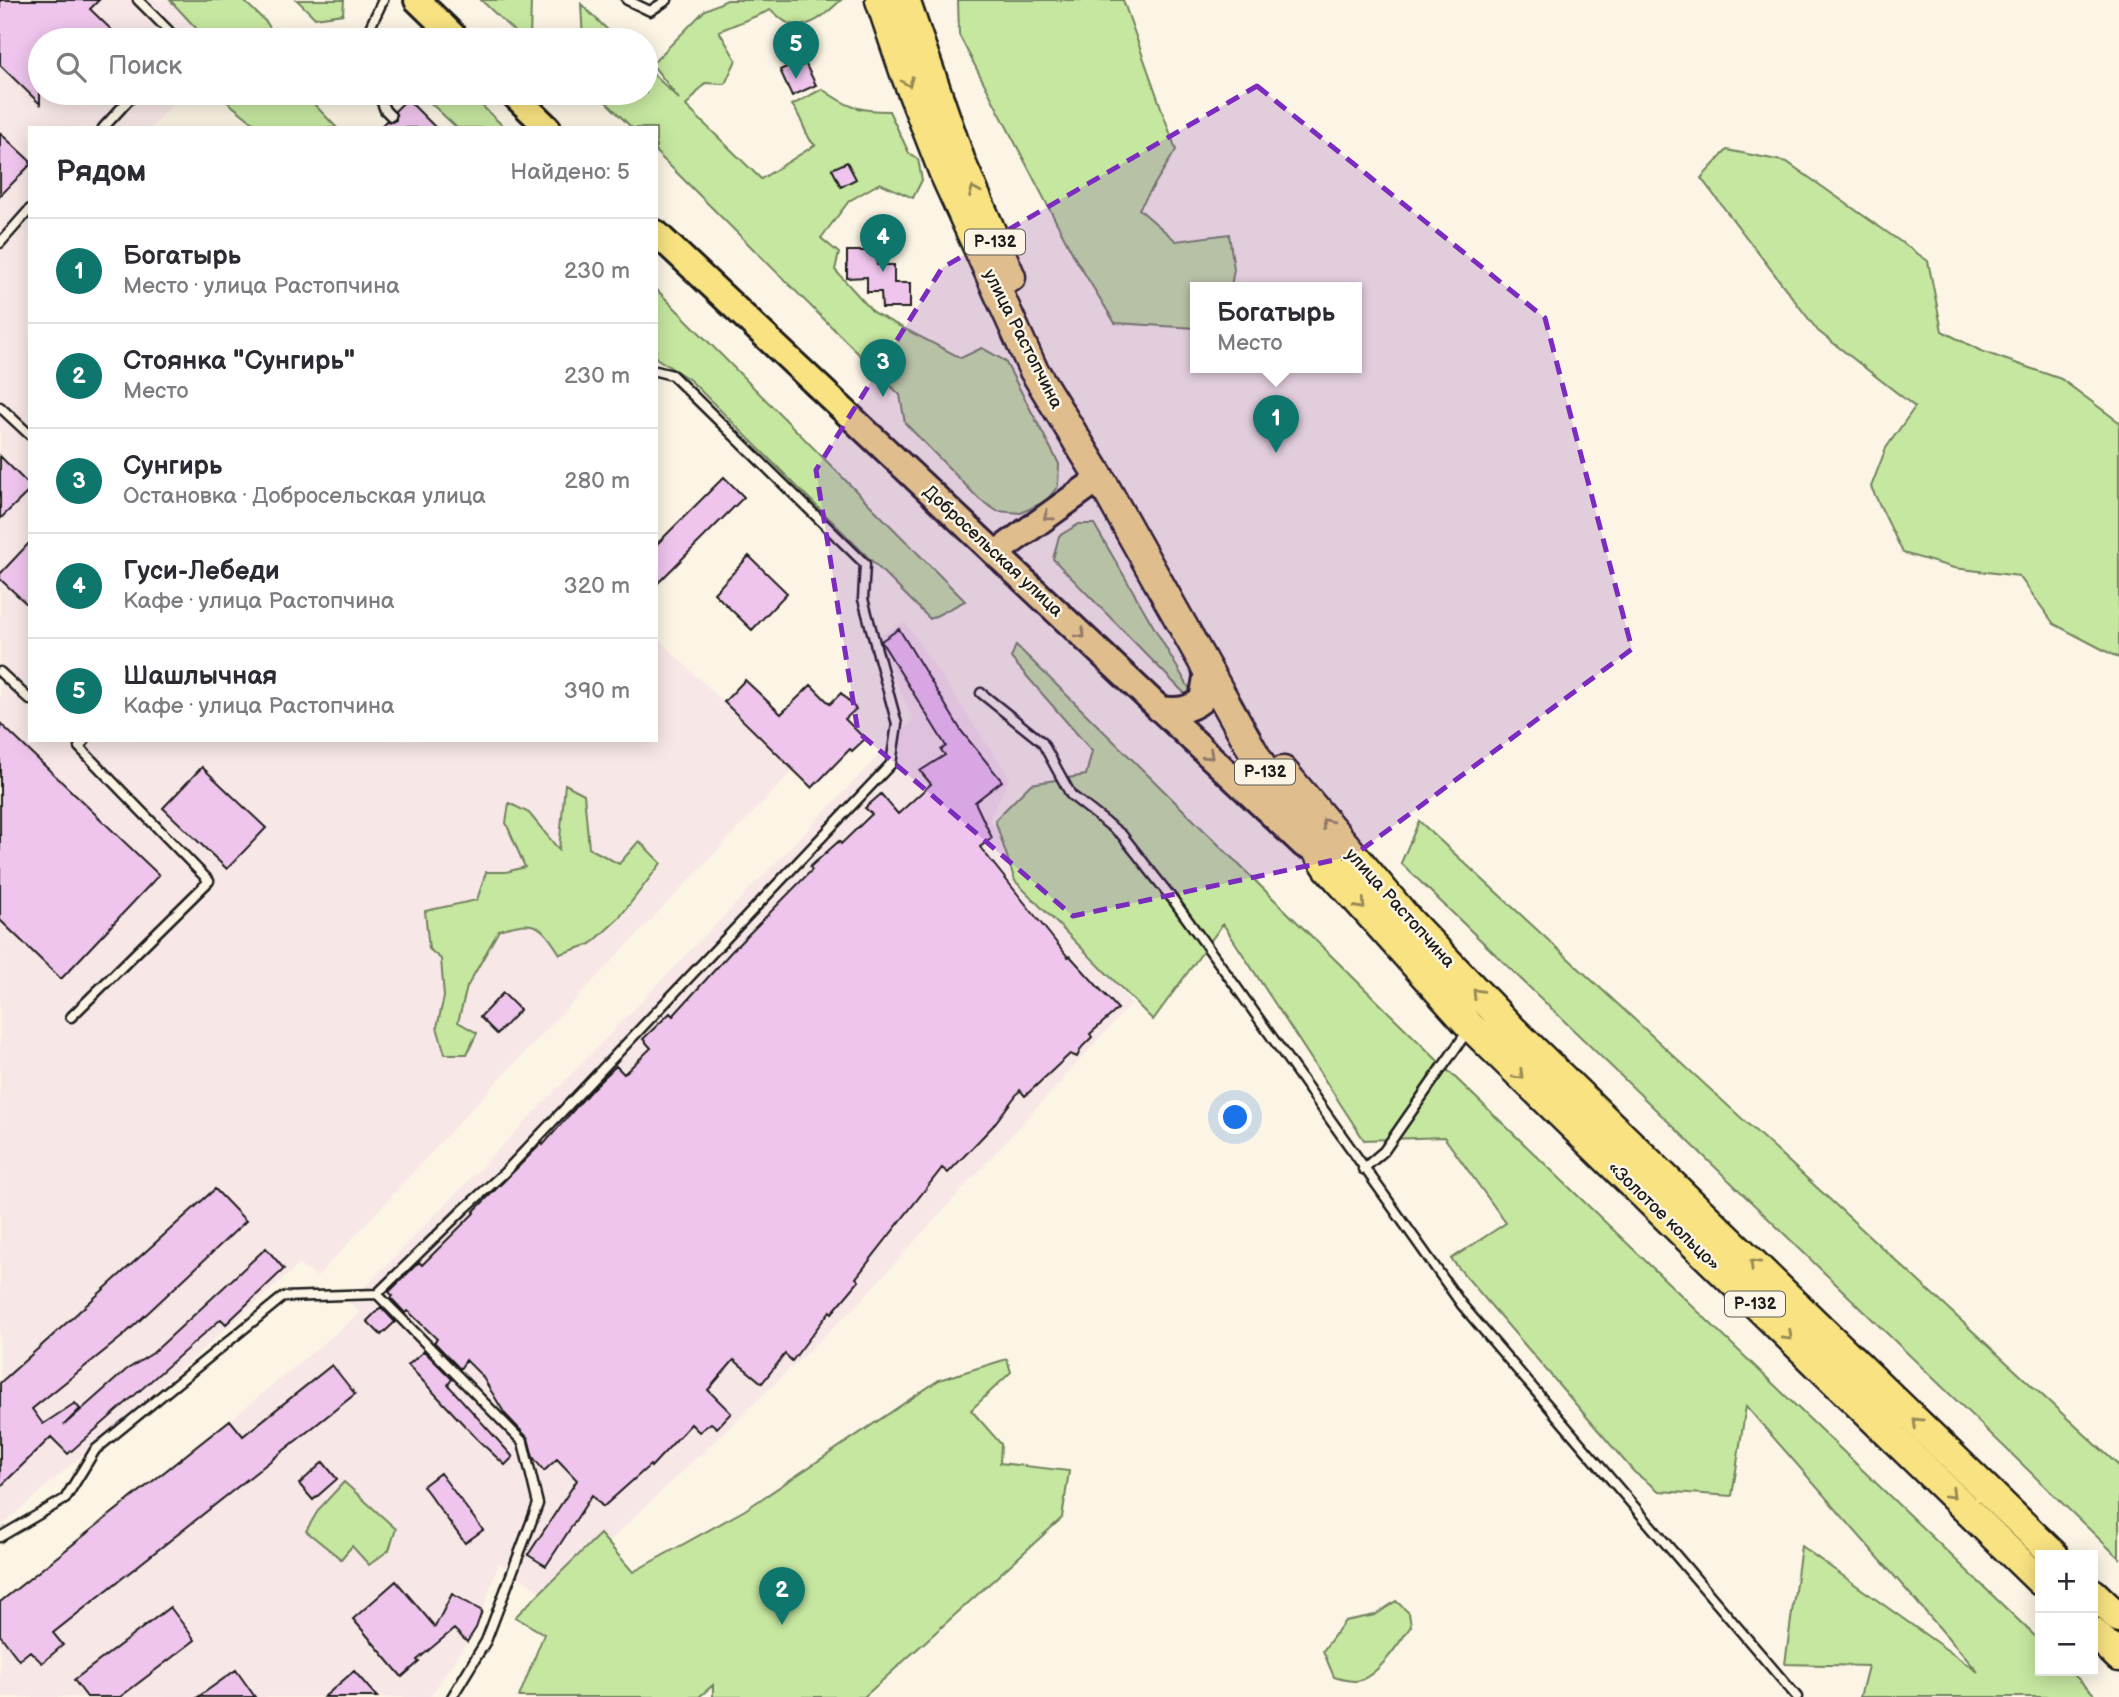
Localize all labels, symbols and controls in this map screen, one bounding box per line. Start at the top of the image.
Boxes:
pin: 5 [773,21,819,79]
search box [28,28,658,105]
icon: search [52,48,90,86]
text: Поиск [108,51,182,82]
one-way arrow [900,76,914,88]
text: Рядом [56,154,146,190]
text: Найдено: 5 [510,158,630,186]
one-way arrow [968,186,982,198]
pin: 4 [860,214,906,272]
road number: Р-132 [965,230,1025,254]
text: Богатырь [123,241,241,272]
text: 1 [74,257,84,285]
text: 230 m [564,257,630,285]
street label: улица Растопчина [979,266,1067,412]
text: Место · улица Растопчина [123,272,400,300]
popup [1190,282,1362,373]
text: Богатырь [1217,298,1335,329]
text: Место [1217,329,1283,357]
pin: 3 [860,339,906,397]
text: Стоянка "Сунгирь" [123,346,355,377]
text: 2 [72,362,86,390]
text: 230 m [564,362,630,390]
text: Место [123,377,189,405]
pin: 1 [1253,395,1299,453]
text: Сунгирь [123,451,222,482]
text: 3 [72,467,86,495]
text: 280 m [564,467,630,495]
street label: Добросельская улица [919,481,1067,621]
text: Остановка · Добросельская улица [123,482,486,510]
one-way arrow [1043,508,1056,520]
text: Гуси-Лебеди [123,556,280,587]
text: 4 [72,572,86,600]
text: 320 m [564,572,630,600]
text: Кафе · улица Растопчина [123,587,395,615]
one-way arrow [1073,626,1086,639]
text: Шашлычная [123,661,277,692]
text: 5 [72,677,86,705]
text: 390 m [564,677,630,705]
text: Кафе · улица Растопчина [123,692,395,720]
one-way arrow [1201,747,1214,760]
road number: Р-132 [1235,760,1295,785]
one-way arrow [1322,818,1334,831]
street label: улица Растопчина [1341,844,1459,972]
one-way arrow [1353,897,1365,910]
one-way arrow [1473,988,1486,1001]
one-way arrow [1511,1066,1524,1079]
your location [1218,1100,1252,1134]
street label: «Золотое кольцо» [1603,1157,1725,1275]
one-way arrow [1749,1260,1762,1273]
road number: Р-132 [1725,1292,1785,1316]
one-way arrow [1779,1328,1792,1341]
one-way arrow [1912,1418,1925,1431]
one-way arrow [1943,1486,1956,1499]
map controls [2035,1550,2098,1676]
button: + [2035,1550,2098,1613]
pin: 2 [759,1567,805,1625]
button: − [2035,1613,2098,1676]

